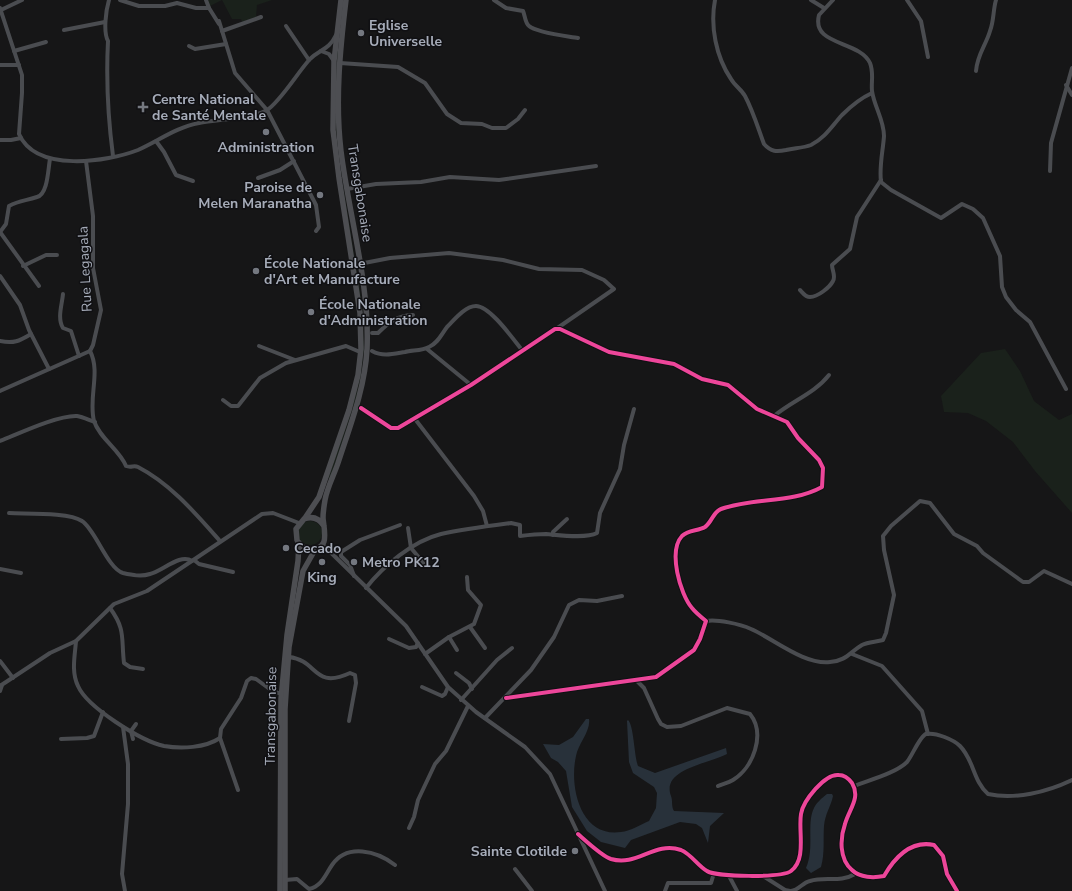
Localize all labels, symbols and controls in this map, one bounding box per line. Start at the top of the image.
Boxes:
place label: Eglise Universelle [369,16,443,51]
marker: Eglise Universelle [356,28,366,38]
place label: Centre National de Santé Mentale [152,90,266,125]
marker: Centre National de Santé Mentale [137,101,149,113]
marker: Administration [261,127,271,137]
place label: Administration [218,138,314,157]
street label: Transgabonaise [343,143,377,243]
place label: Paroise de Melen Maranatha [198,178,312,213]
marker: Paroise de Melen Maranatha [315,190,325,200]
street label: Rue Legagala [73,226,97,312]
place label: École Nationale d'Art et Manufacture [264,254,400,289]
marker: École Nationale d'Art et Manufacture [251,266,261,276]
place label: École Nationale d'Administration [319,295,428,330]
marker: École Nationale d'Administration [306,307,316,317]
place label: Cecado [294,539,341,558]
marker: Cecado [281,543,291,553]
place label: Metro PK12 [362,553,440,572]
marker: King [317,557,327,567]
marker: Metro PK12 [349,557,359,567]
place label: King [307,568,337,587]
street label: Transgabonaise [261,666,281,766]
place label: Sainte Clotilde [471,842,567,861]
marker: Sainte Clotilde [570,846,580,856]

